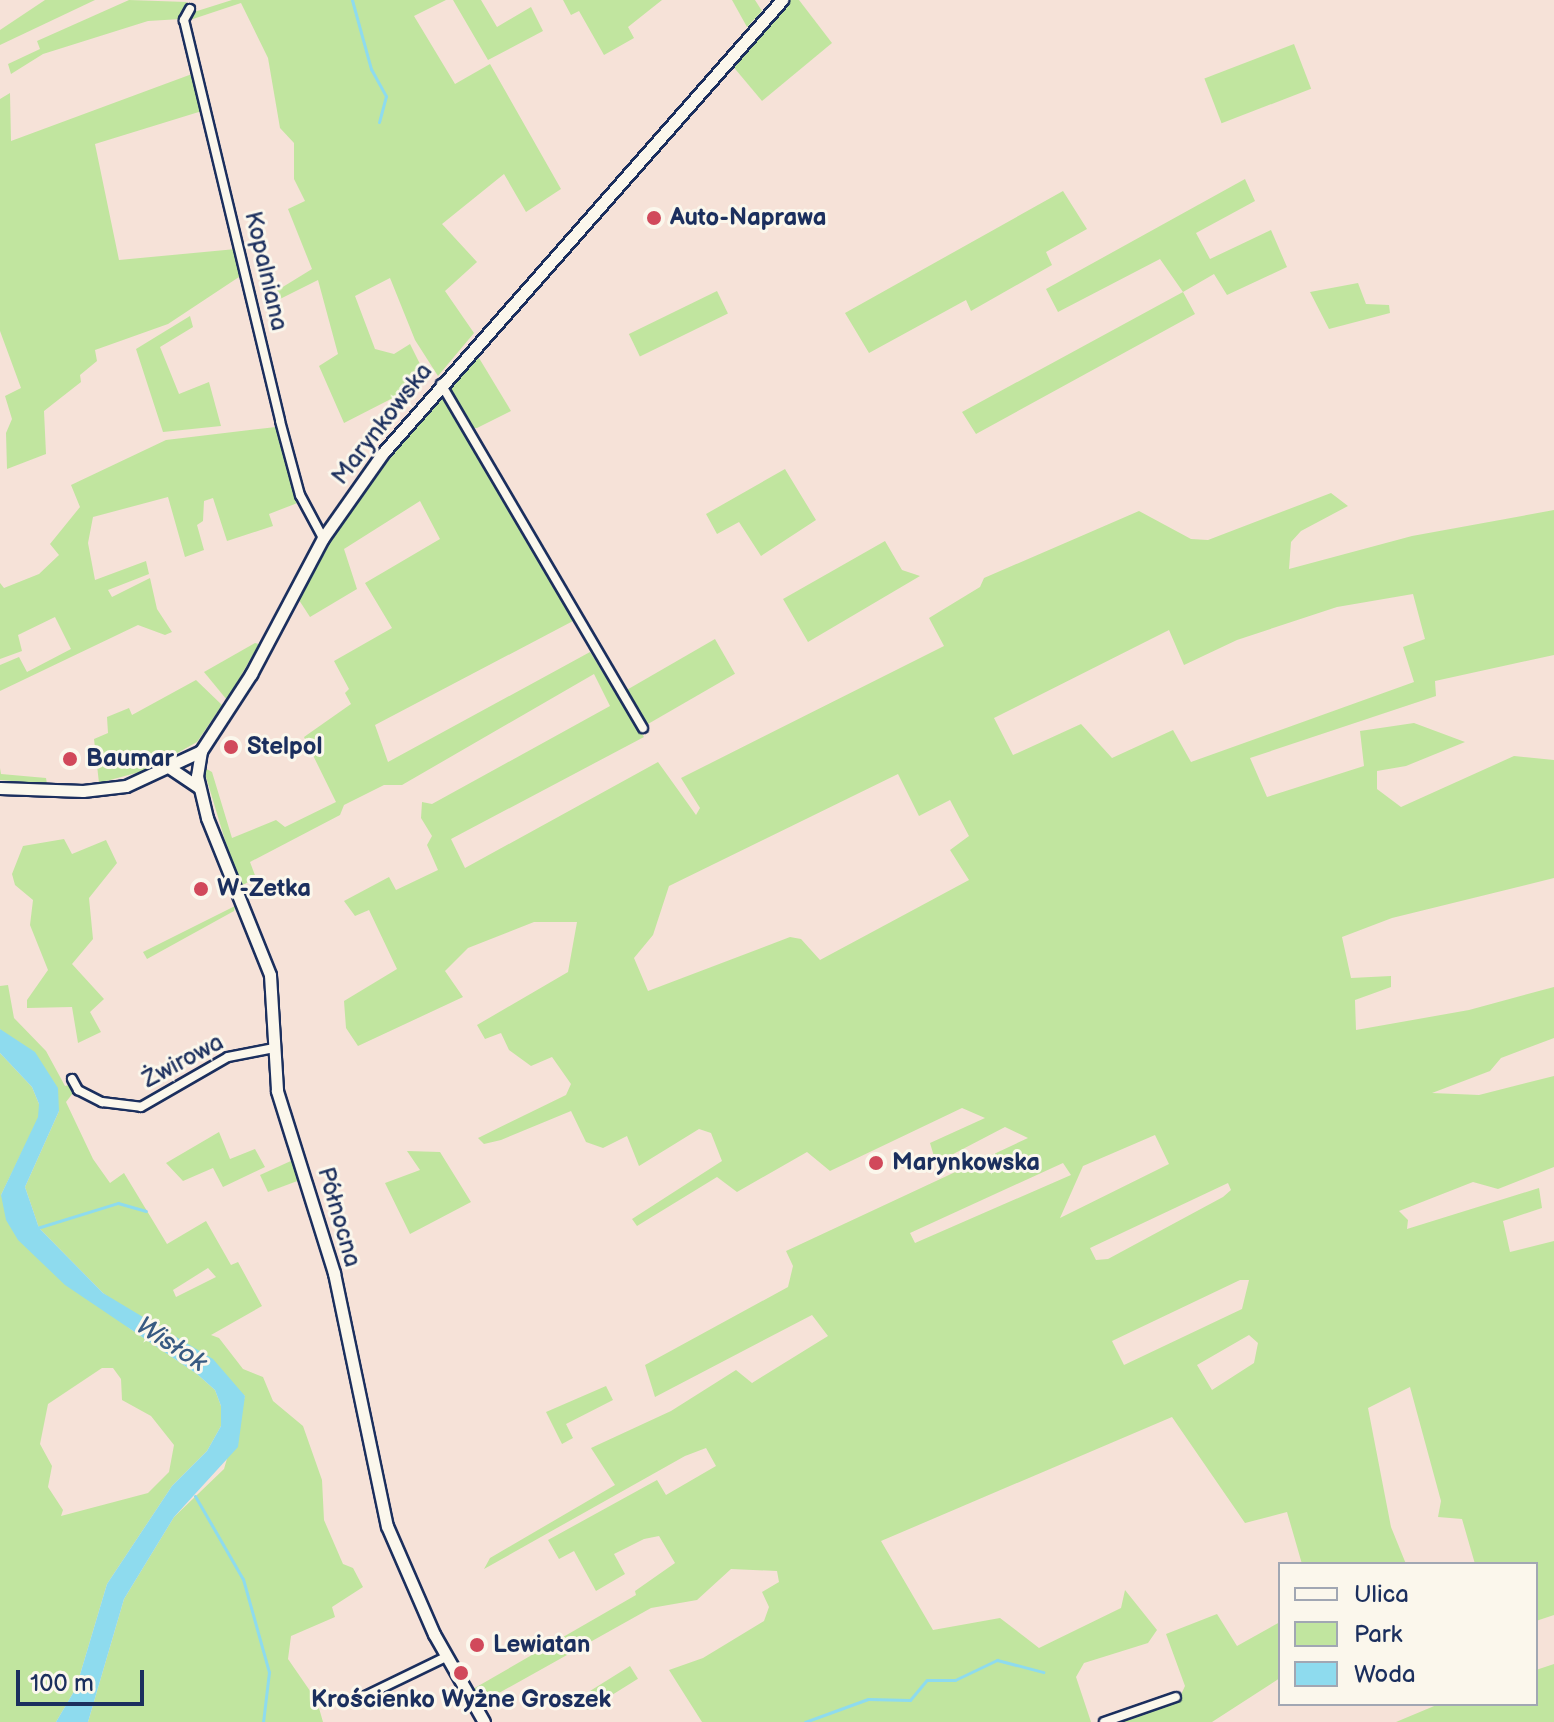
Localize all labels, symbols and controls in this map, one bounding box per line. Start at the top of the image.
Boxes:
place label: Auto-Naprawa [670,204,827,232]
street label: Kopalniana [238,209,294,333]
marker: Auto-Naprawa [645,209,663,227]
street label: Marynkowska [326,357,438,491]
place label: Stelpol [247,733,323,761]
marker: Stelpol [222,738,240,756]
place label: Baumar [86,745,174,773]
marker: Baumar [61,750,79,768]
place label: W-Zetka [217,875,311,903]
marker: W-Zetka [192,880,210,898]
street label: Żwirowa [138,1028,228,1094]
place label: Marynkowska [892,1149,1040,1177]
marker: Marynkowska [867,1154,885,1172]
street label: Północna [311,1164,367,1270]
water label: Wisłok [130,1311,212,1379]
legend [1278,1562,1538,1706]
text: Ulica [1354,1580,1409,1609]
text: Park [1354,1620,1402,1649]
place label: Lewiatan [493,1631,590,1659]
marker: Lewiatan [468,1636,486,1654]
scale bar [20,1654,148,1704]
text: Woda [1354,1660,1416,1689]
marker: Krościenko Wyżne Groszek [452,1664,470,1682]
text: 100 m [30,1669,94,1698]
place label: Krościenko Wyżne Groszek [311,1686,611,1714]

